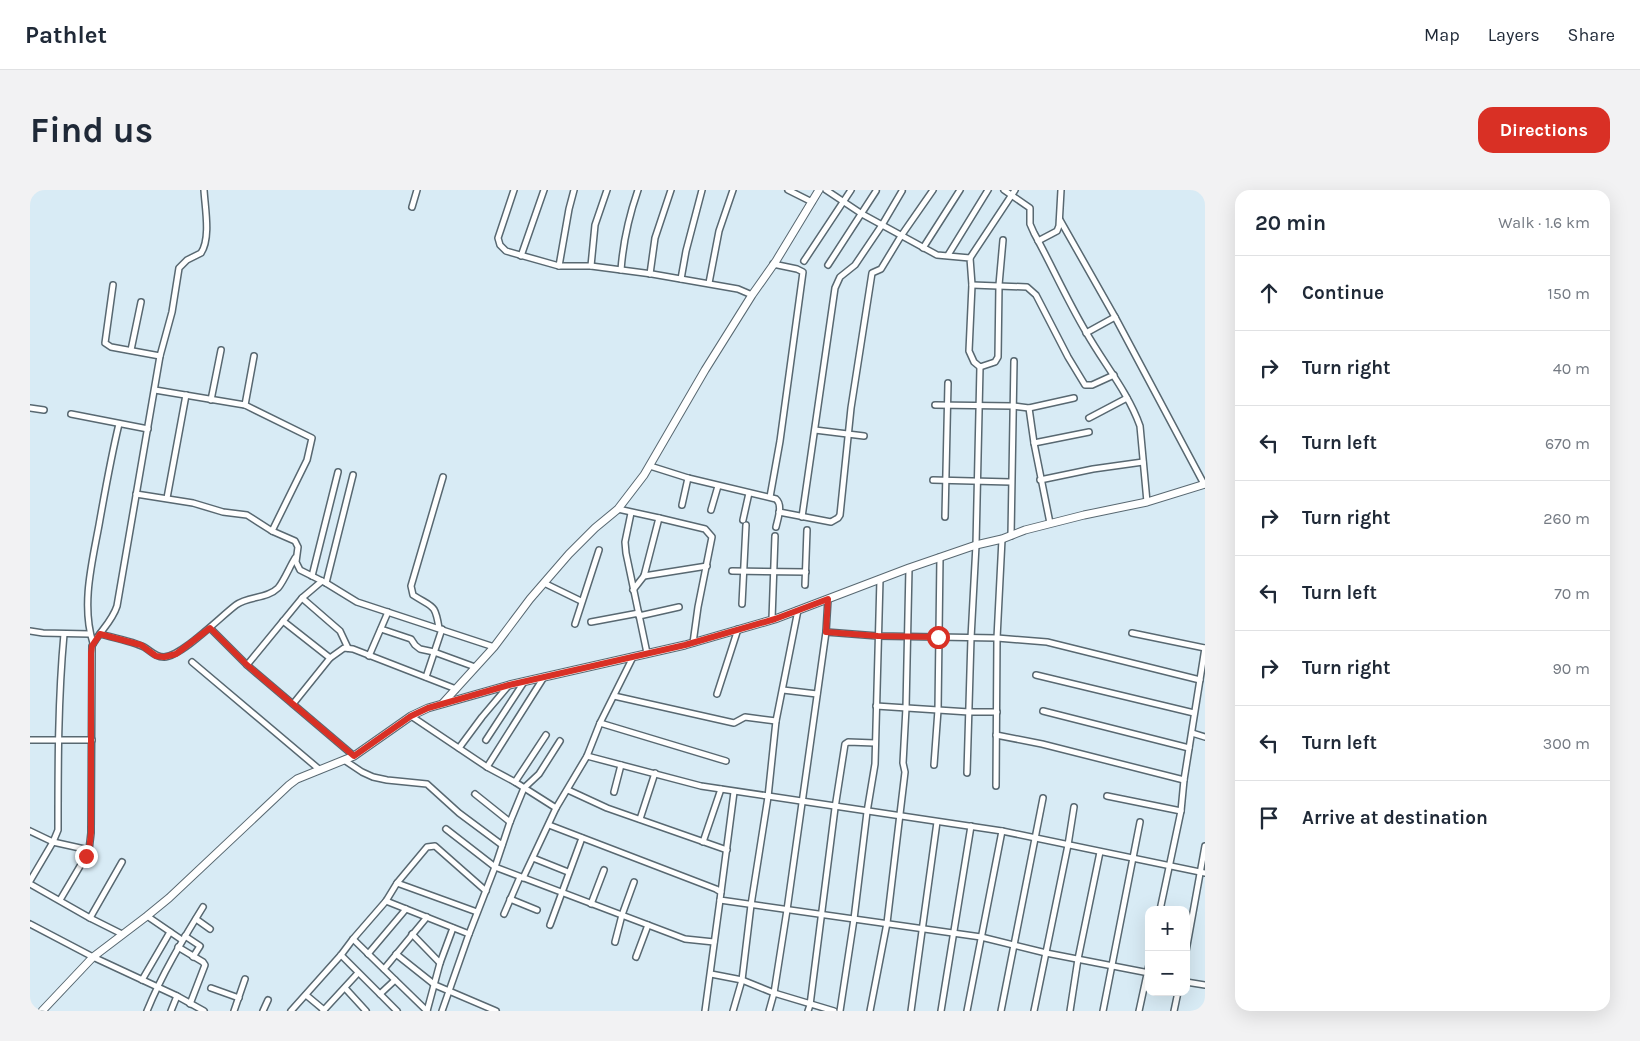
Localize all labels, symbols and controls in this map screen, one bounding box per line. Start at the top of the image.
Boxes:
text: Pathlet [25,21,107,49]
text: Map [1424,24,1460,46]
text: Layers [1488,24,1540,46]
text: Share [1568,24,1615,46]
button: Directions [1478,107,1610,153]
text: Find us [30,110,153,151]
text: 20 min [1255,211,1326,235]
text: Walk · 1.6 km [1498,213,1590,232]
icon: ahead [1255,279,1283,307]
text: Continue [1302,282,1384,304]
text: 150 m [1547,284,1590,303]
icon: right [1255,354,1283,382]
text: Turn right [1302,357,1391,379]
text: 40 m [1553,359,1590,378]
icon: left [1255,429,1283,457]
text: Turn left [1302,432,1377,454]
text: 670 m [1545,434,1590,453]
icon: right [1255,504,1283,532]
text: Turn right [1302,507,1391,529]
text: 260 m [1543,509,1590,528]
icon: left [1255,579,1283,607]
text: Turn left [1302,582,1377,604]
text: 70 m [1554,584,1590,603]
route start [927,626,950,649]
icon: right [1255,654,1283,682]
text: Turn right [1302,657,1391,679]
text: 90 m [1552,659,1590,678]
icon: left [1255,729,1283,757]
text: Turn left [1302,732,1377,754]
text: 300 m [1543,734,1590,753]
icon: arrive [1255,804,1283,832]
text: Arrive at destination [1302,807,1488,829]
route end [75,845,98,868]
map controls [1145,906,1190,996]
button: + [1145,906,1190,951]
button: − [1145,951,1190,996]

